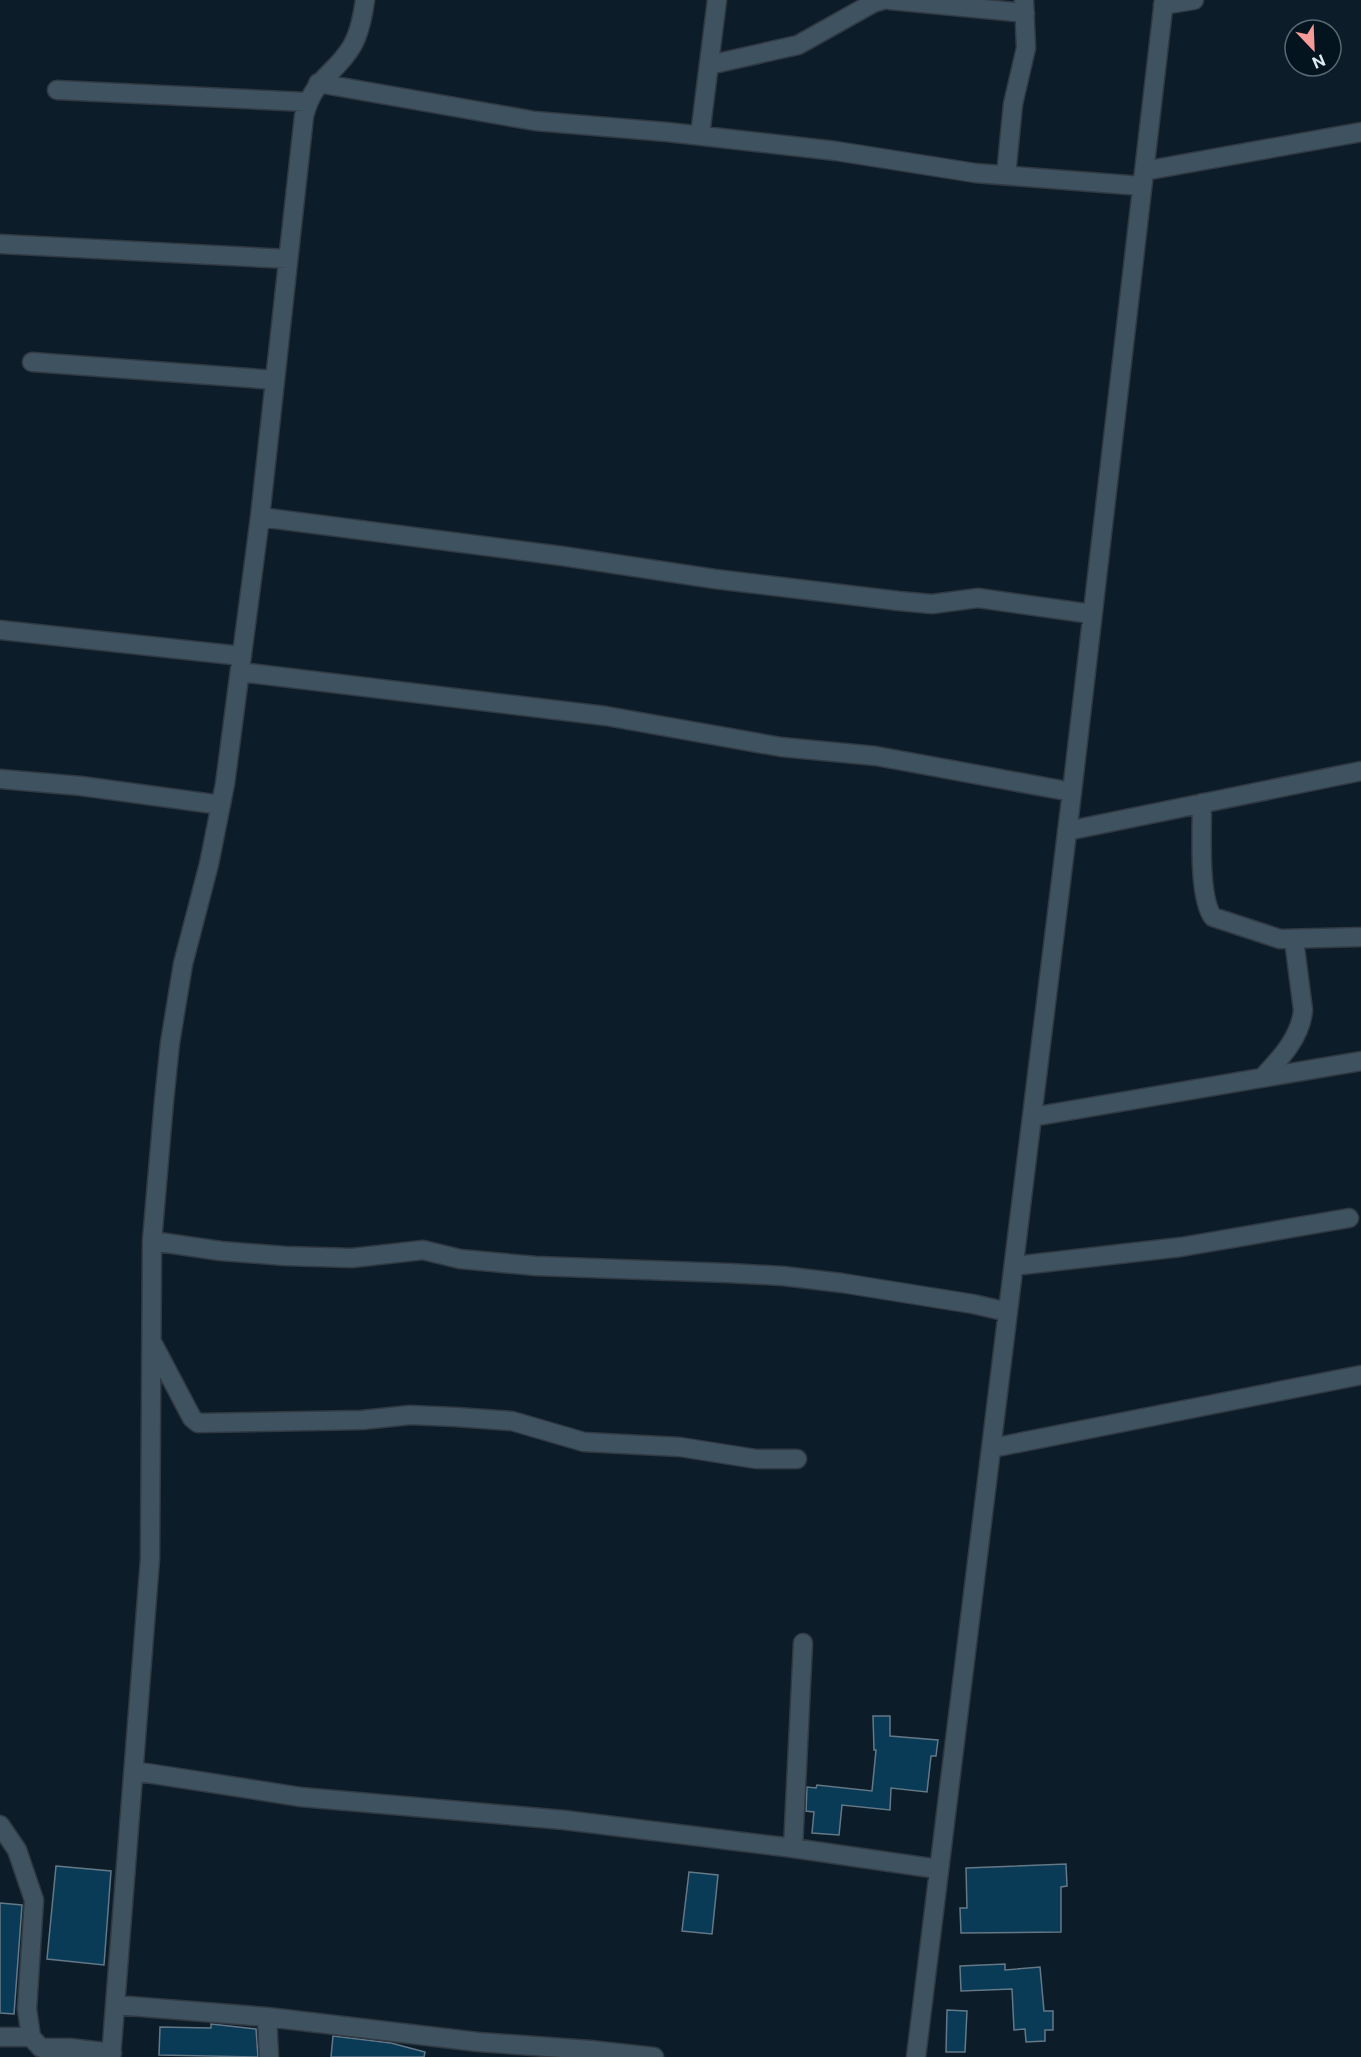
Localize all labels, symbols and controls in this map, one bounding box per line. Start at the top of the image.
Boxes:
north arrow [1283,18,1343,78]
text: N [1309,50,1328,73]

